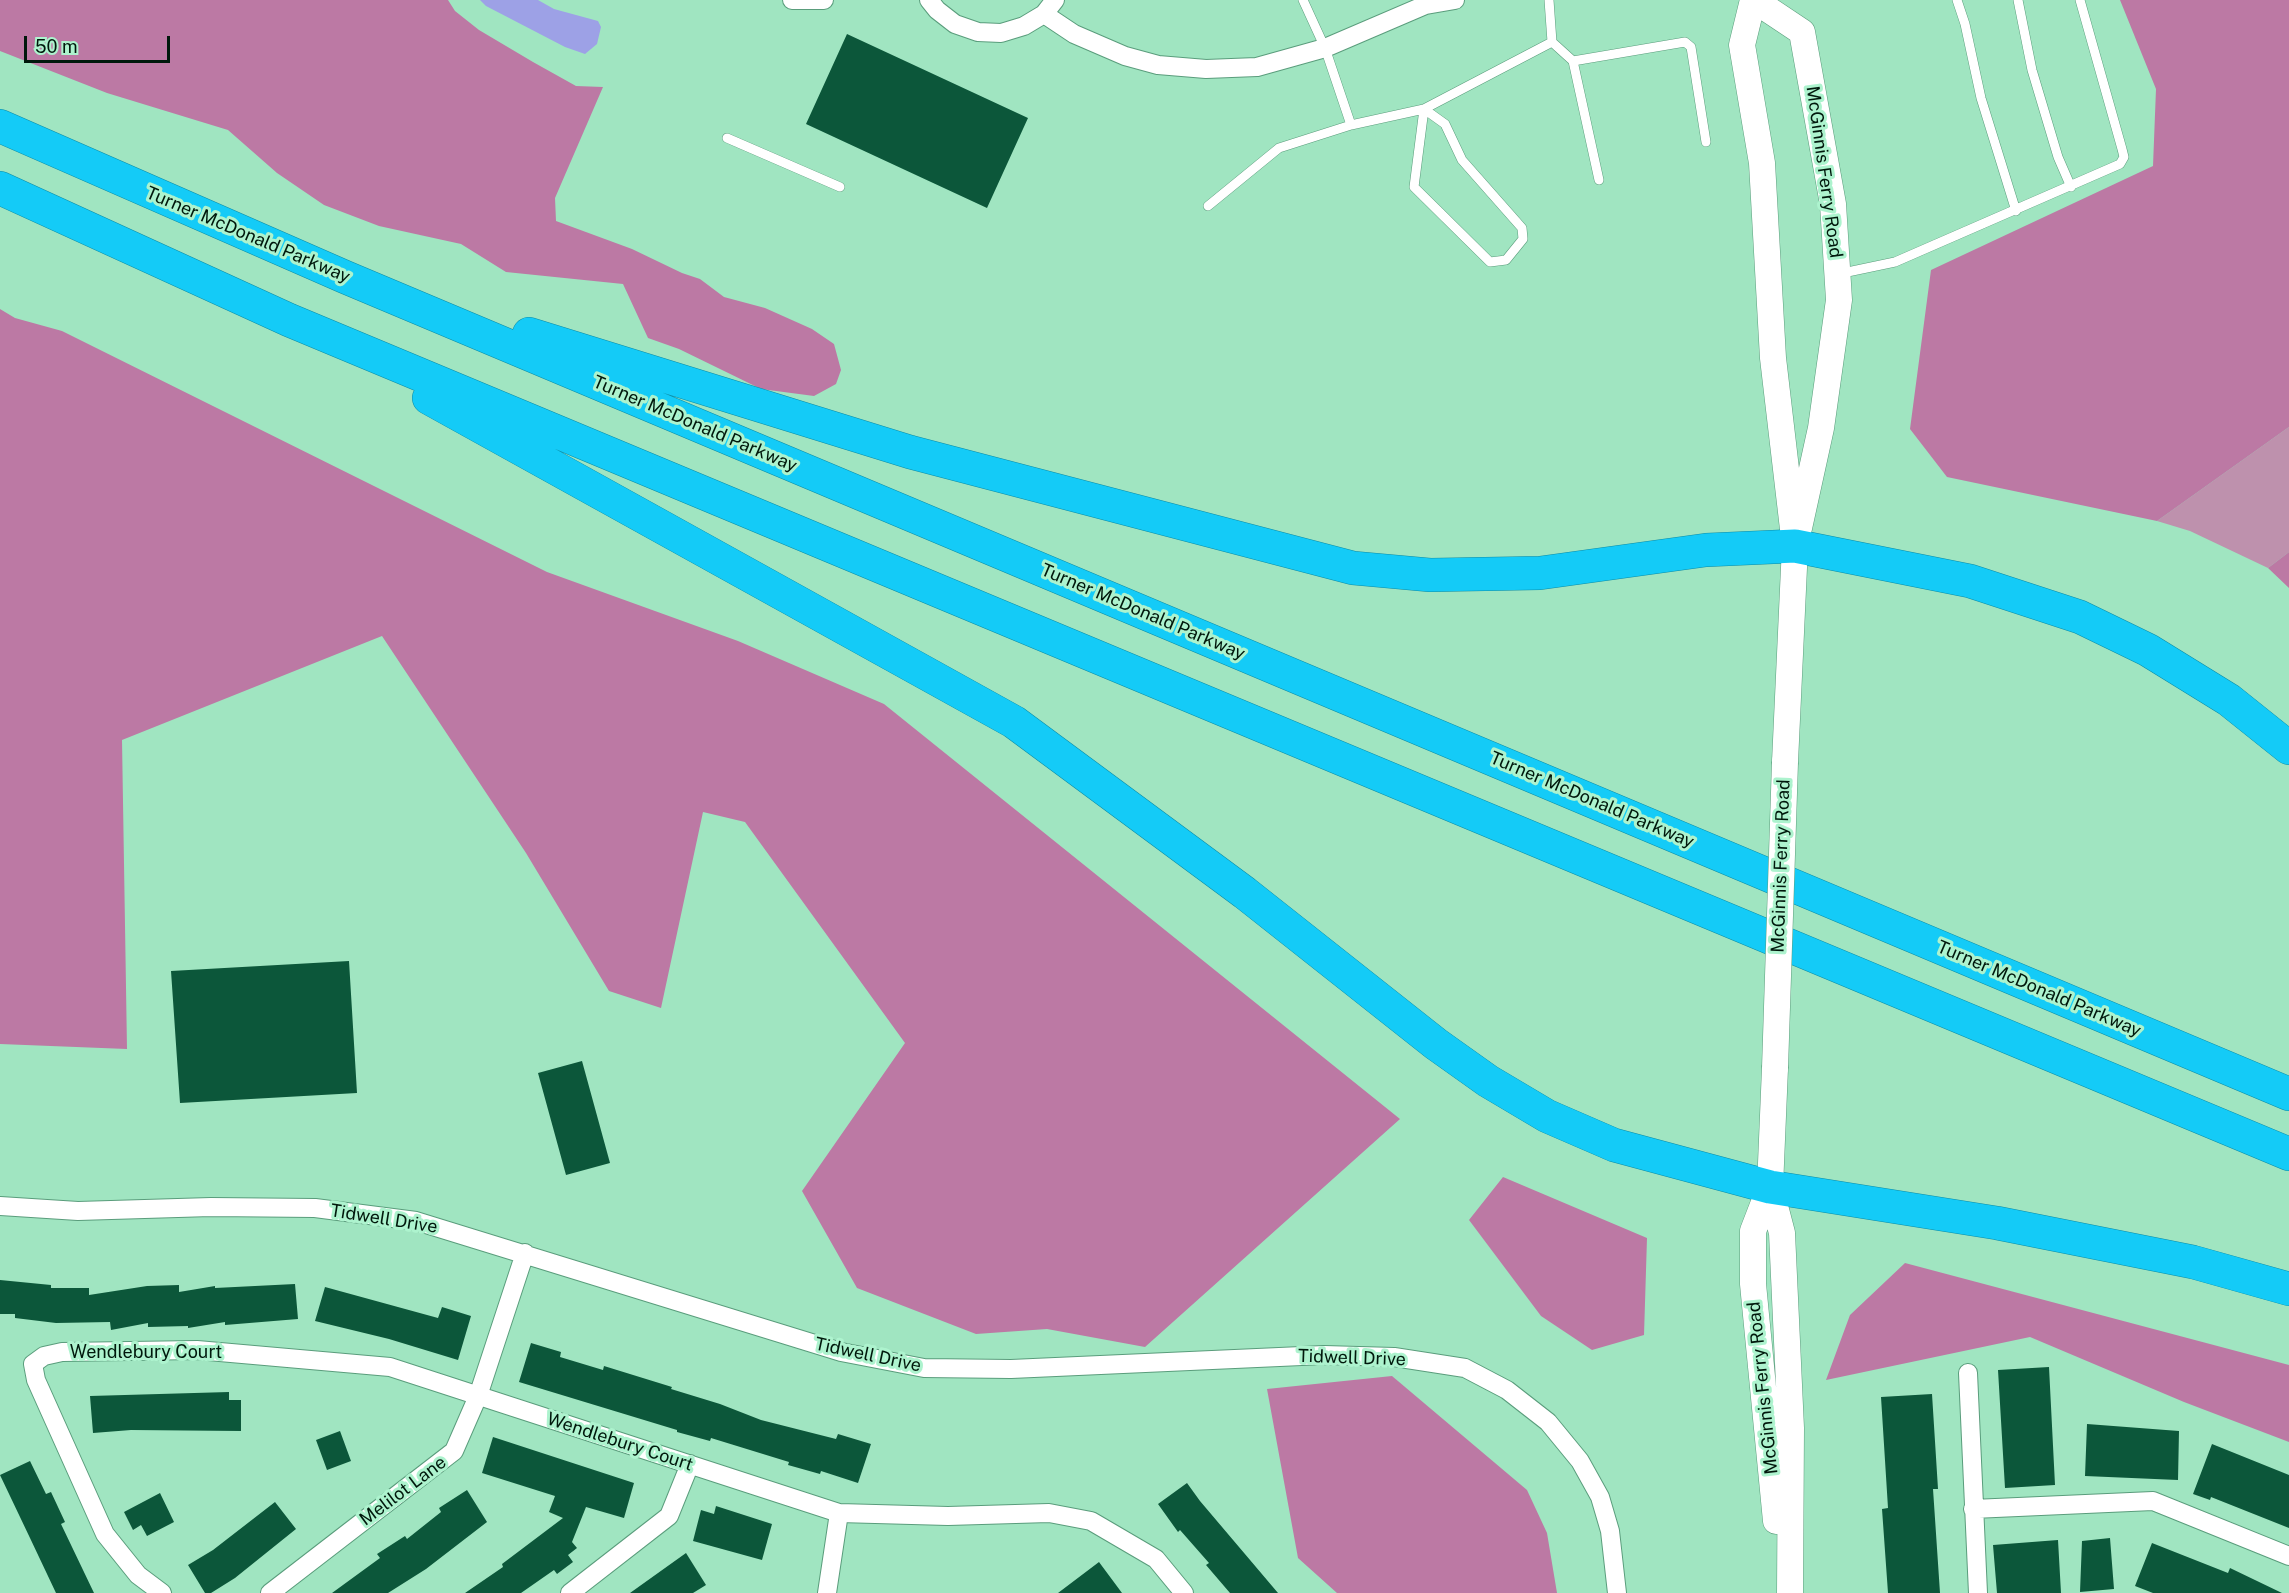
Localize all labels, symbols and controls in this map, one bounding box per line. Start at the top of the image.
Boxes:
scale bar [27,24,172,62]
text: 50 m [35,36,78,57]
street label: McGinnis Ferry Road [1801,85,1847,259]
street label: Turner McDonald Parkway [143,182,353,288]
street label: Turner McDonald Parkway [590,371,800,477]
street label: Turner McDonald Parkway [1038,559,1248,665]
street label: Turner McDonald Parkway [1487,747,1697,853]
street label: McGinnis Ferry Road [1767,779,1795,953]
street label: Turner McDonald Parkway [1934,936,2144,1042]
street label: Tidwell Drive [329,1200,439,1238]
street label: McGinnis Ferry Road [1743,1301,1783,1475]
street label: Tidwell Drive [813,1333,923,1377]
street label: Wendlebury Court [70,1341,222,1363]
street label: Tidwell Drive [1298,1345,1406,1371]
street label: Wendlebury Court [544,1408,696,1476]
street label: Melilot Lane [355,1451,451,1531]

